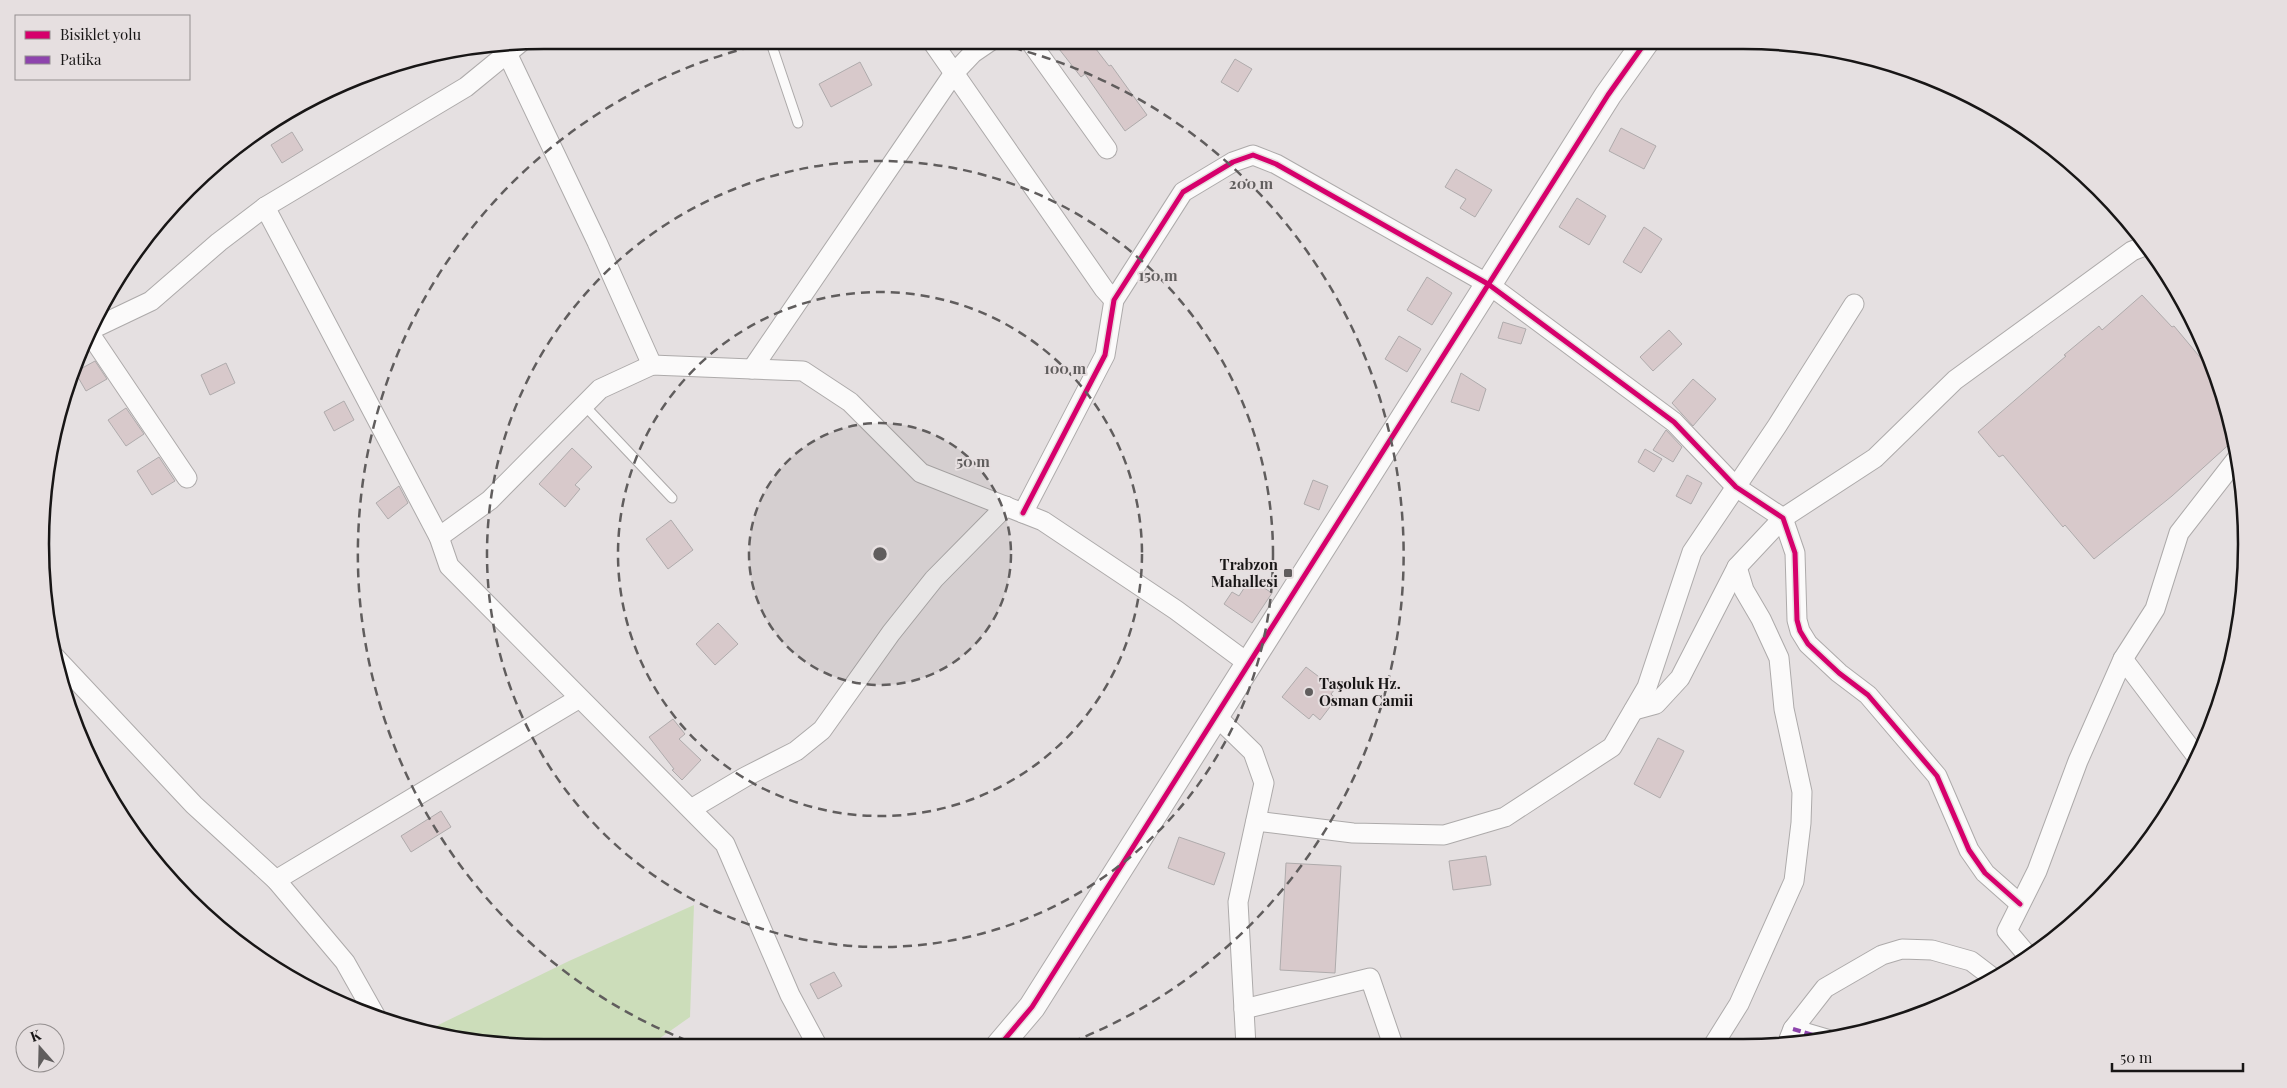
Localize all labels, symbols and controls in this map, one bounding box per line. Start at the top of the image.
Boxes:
legend [15,15,190,80]
text: Bisiklet yolu [60,24,141,44]
text: Patika [60,49,102,69]
text: 200 m [1229,173,1274,193]
text: 150 m [1138,265,1178,285]
text: 100 m [1044,358,1087,378]
text: 50 m [956,451,990,471]
centre of rings [871,545,889,563]
place label: Trabzon Mahallesi [1211,554,1279,591]
marker: Trabzon Mahallesi [1282,567,1294,579]
place label: Taşoluk Hz. Osman Camii [1319,673,1413,710]
marker: Taşoluk Hz. Osman Camii [1303,686,1315,698]
north arrow [15,1023,65,1073]
text: K [27,1024,44,1046]
scale bar [2112,1040,2243,1072]
text: 50 m [2120,1047,2153,1067]

